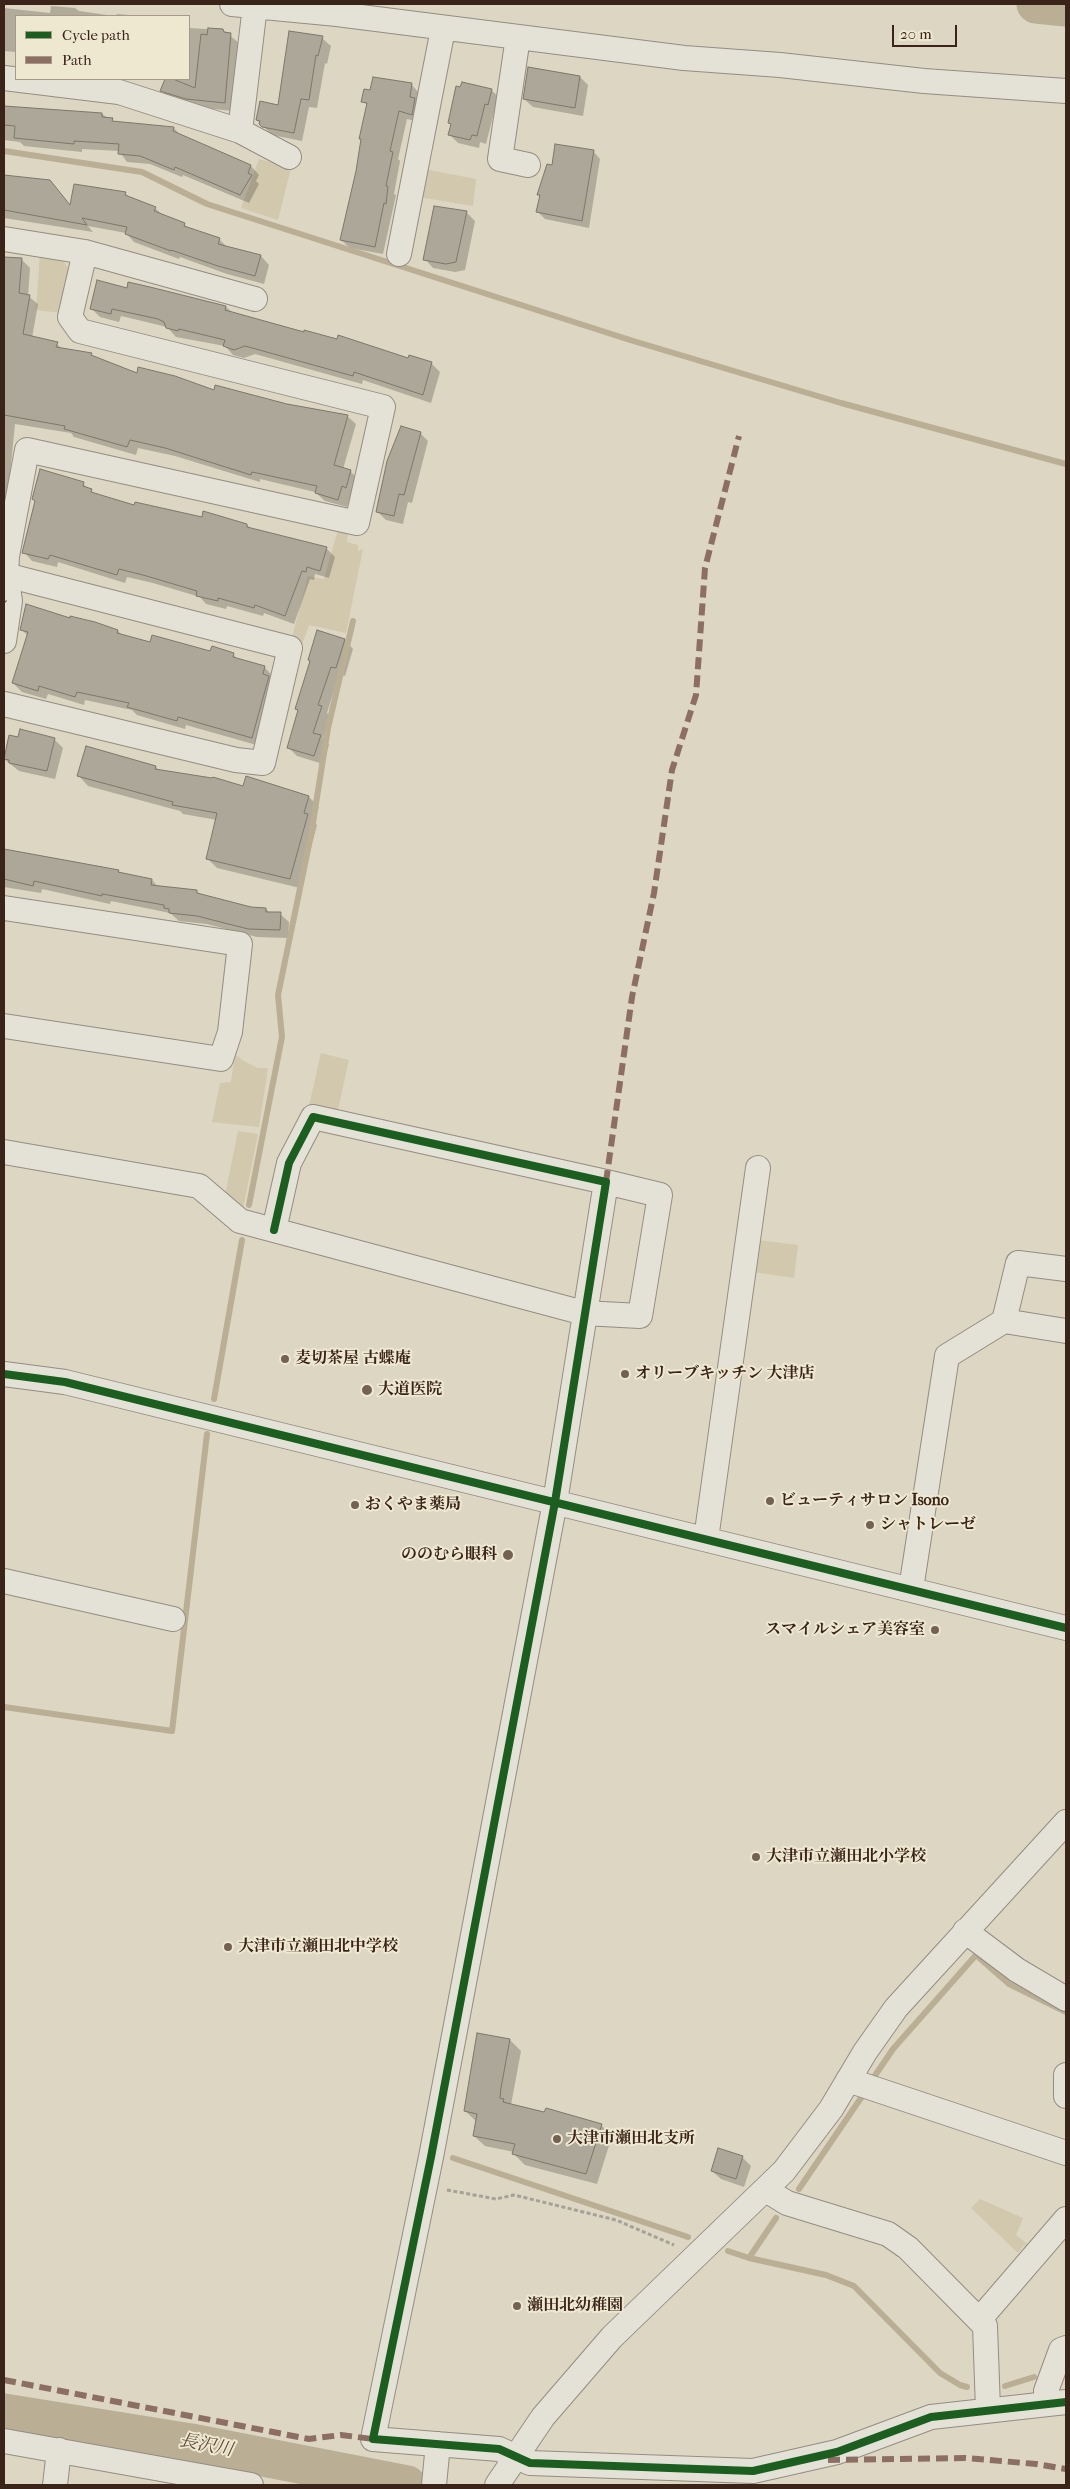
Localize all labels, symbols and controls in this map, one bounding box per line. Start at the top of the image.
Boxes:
legend [15,15,190,80]
scale bar [895,15,960,47]
text: 20 m [900,25,932,43]
text: Cycle path [62,26,130,44]
text: Path [62,51,92,69]
place label: 麦切茶屋 古蝶庵 [295,1349,410,1369]
marker: 麦切茶屋 古蝶庵 [279,1353,291,1365]
place label: オリーブキッチン 大津店 [635,1364,814,1384]
marker: オリーブキッチン 大津店 [619,1368,631,1380]
place label: 大道医院 [378,1380,442,1400]
marker: 大道医院 [360,1383,374,1397]
place label: ビューティサロン Isono [780,1491,949,1511]
place label: おくやま薬局 [365,1495,461,1515]
marker: ビューティサロン Isono [764,1495,776,1507]
marker: おくやま薬局 [349,1499,361,1511]
place label: シャトレーゼ [880,1515,976,1535]
marker: シャトレーゼ [864,1519,876,1531]
place label: ののむら眼科 [401,1545,497,1565]
marker: ののむら眼科 [501,1548,515,1562]
place label: スマイルシェア美容室 [765,1620,925,1640]
marker: スマイルシェア美容室 [929,1624,941,1636]
place label: 大津市立瀬田北小学校 [766,1847,926,1867]
marker: 大津市立瀬田北小学校 [750,1851,762,1863]
place label: 大津市立瀬田北中学校 [238,1937,398,1957]
marker: 大津市立瀬田北中学校 [222,1941,234,1953]
place label: 大津市瀬田北支所 [567,2129,695,2149]
marker: 大津市瀬田北支所 [551,2133,563,2145]
place label: 瀬田北幼稚園 [527,2296,623,2316]
marker: 瀬田北幼稚園 [511,2300,523,2312]
water label: 長沢川 [177,2430,235,2462]

